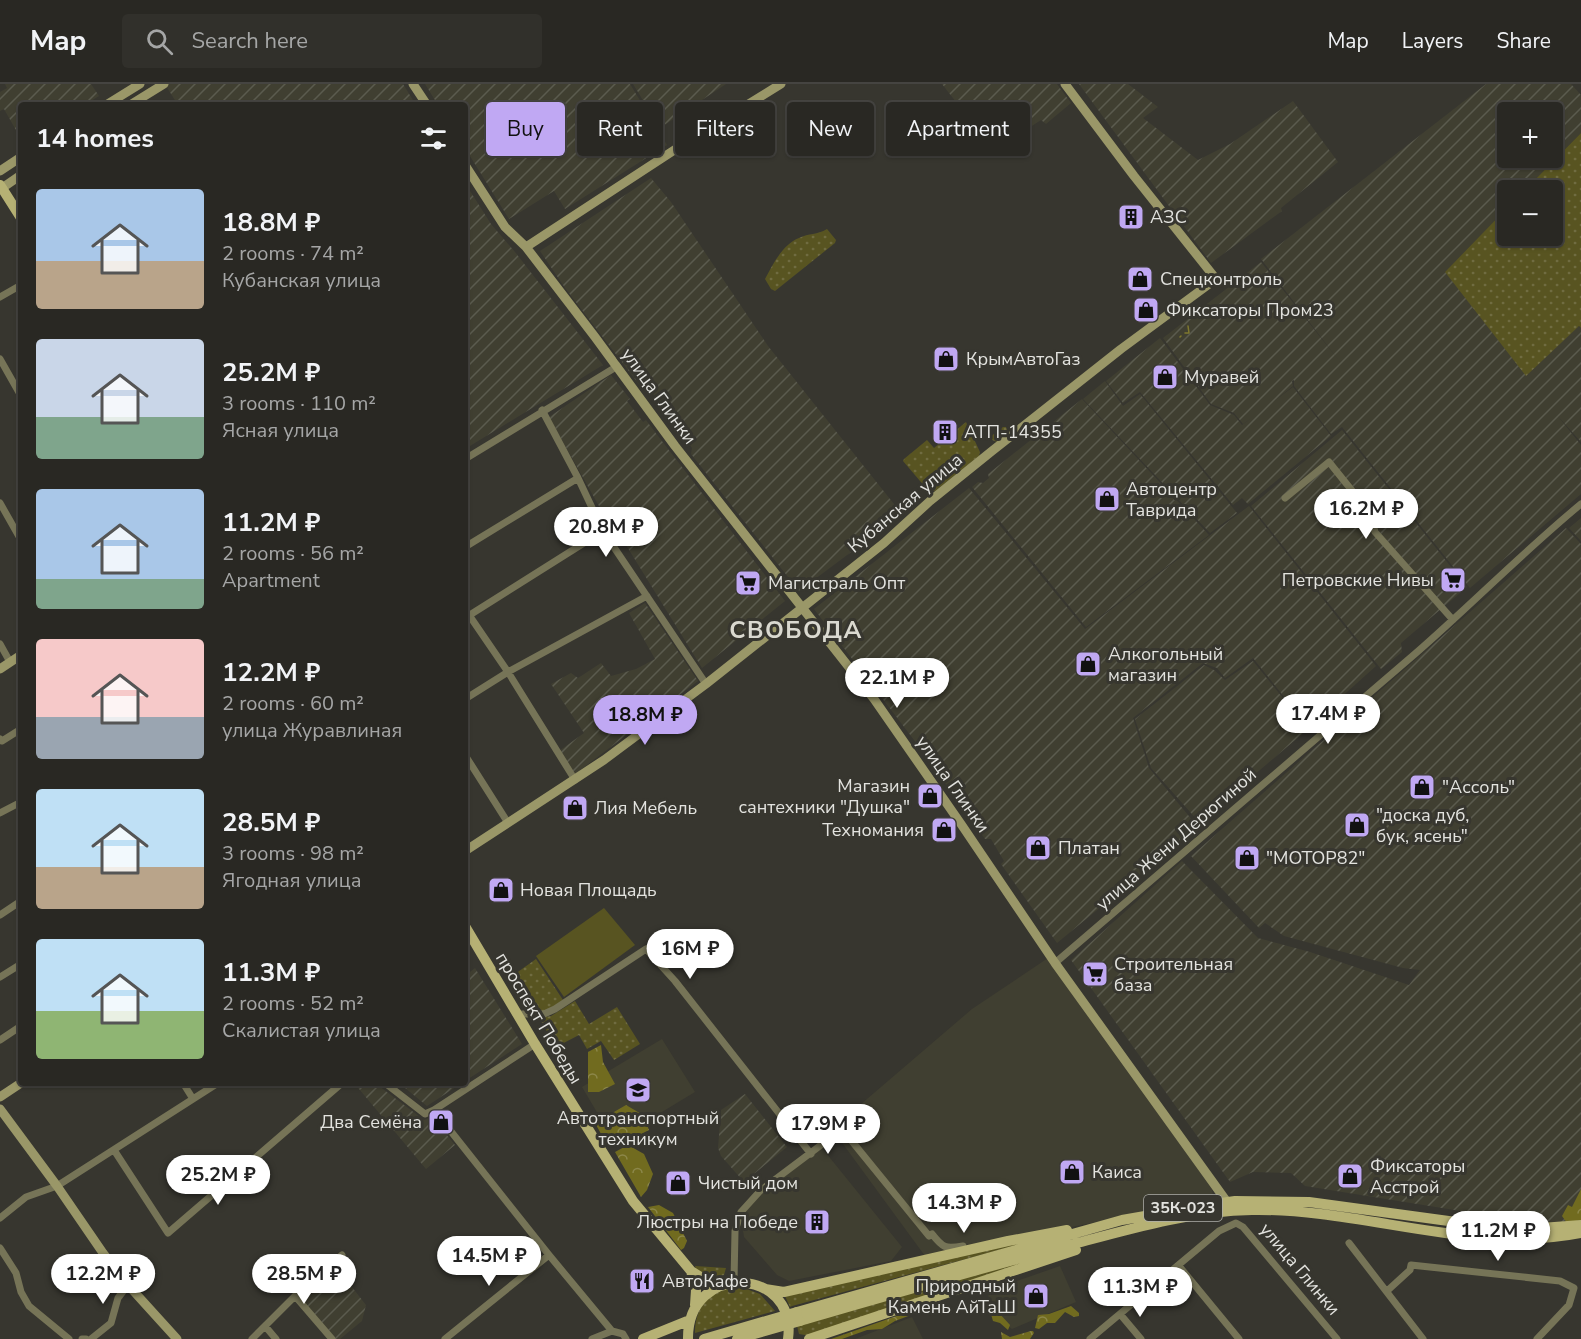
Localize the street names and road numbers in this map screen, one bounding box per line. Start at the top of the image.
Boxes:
street label: улица Глинки [616,343,702,449]
street label: Кубанская улица [842,448,968,558]
street label: улица Глинки [911,731,995,837]
street label: улица Жени Дерюгиной [1091,763,1261,915]
street label: проспект Победы [490,948,588,1088]
road number: 35К-023 [1144,1195,1222,1221]
street label: улица Глинки [1254,1218,1346,1320]

